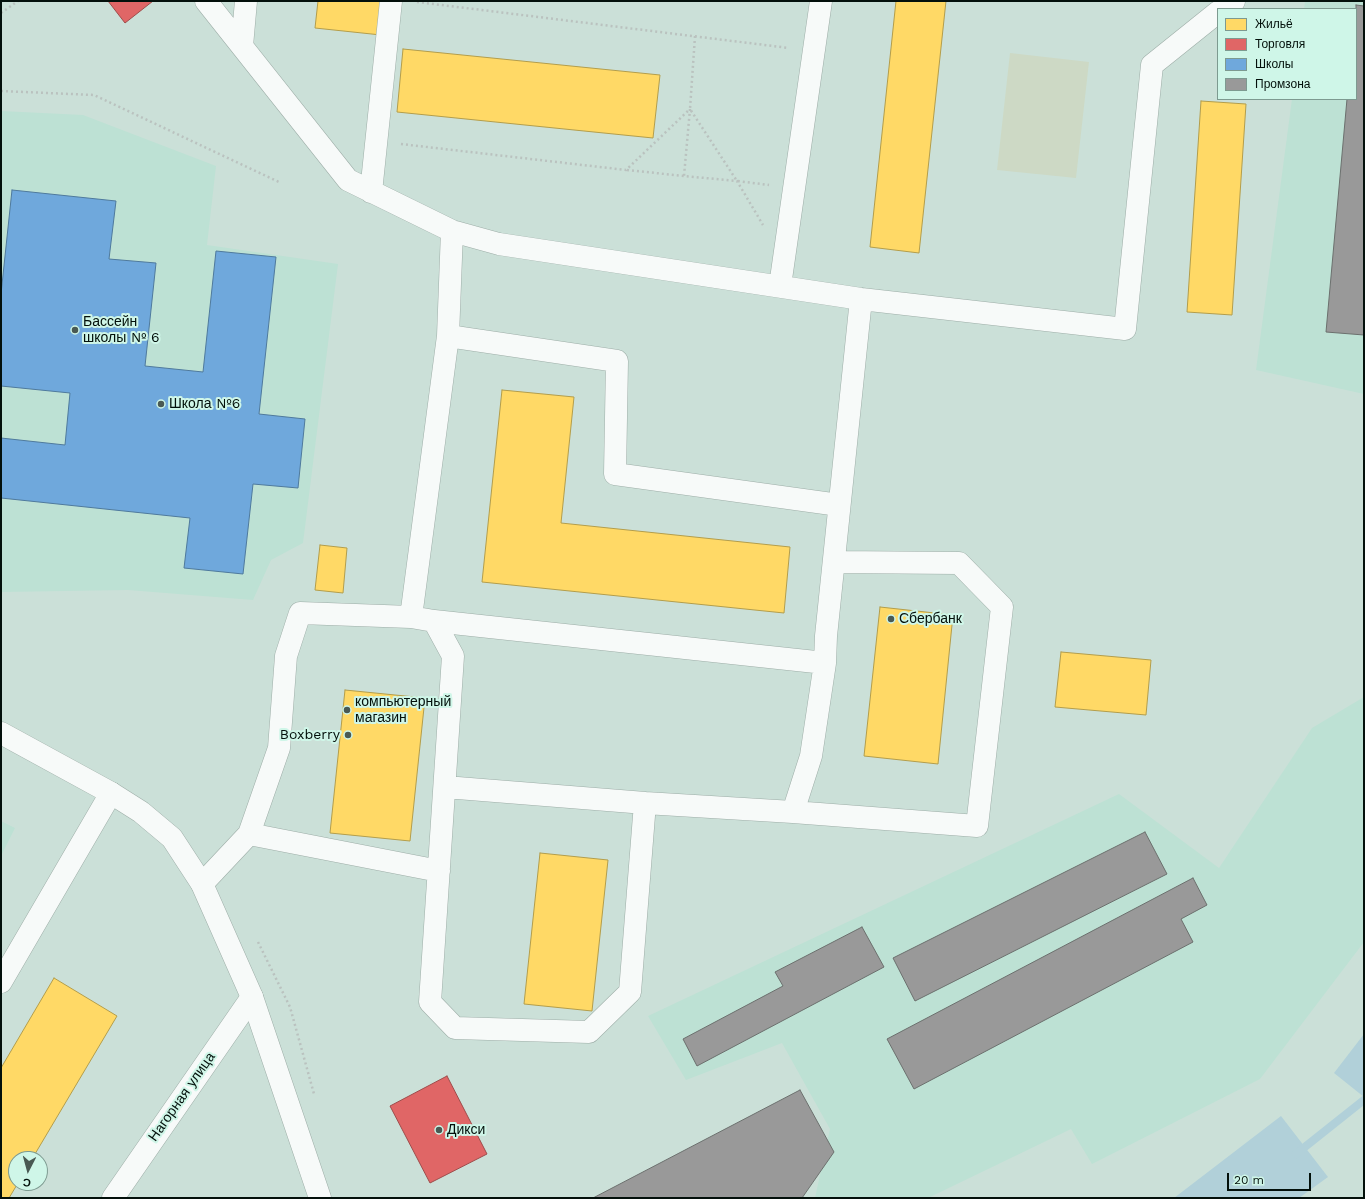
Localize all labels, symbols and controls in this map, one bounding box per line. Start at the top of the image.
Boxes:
legend [1217,8,1357,100]
text: Жильё [1255,17,1293,31]
text: Торговля [1255,37,1305,51]
text: Школы [1255,57,1293,71]
text: Промзона [1255,77,1310,91]
place label: Бассейн школы № 6 [83,314,160,346]
marker: Бассейн школы № 6 [70,325,80,335]
place label: Школа №6 [169,396,240,412]
marker: Школа №6 [156,399,166,409]
place label: Сбербанк [899,611,962,627]
marker: Сбербанк [886,614,896,624]
place label: компьютерный магазин [355,694,451,726]
marker: компьютерный магазин [342,705,352,715]
place label: Boxberry [280,727,340,743]
marker: Boxberry [343,730,353,740]
street label: Нагорная улица [145,1049,219,1145]
place label: Дикси [447,1122,485,1138]
marker: Дикси [434,1125,444,1135]
north arrow [8,1151,48,1191]
scale bar [1229,1165,1313,1191]
text: 20 m [1234,1173,1264,1187]
text: С [22,1176,31,1189]

